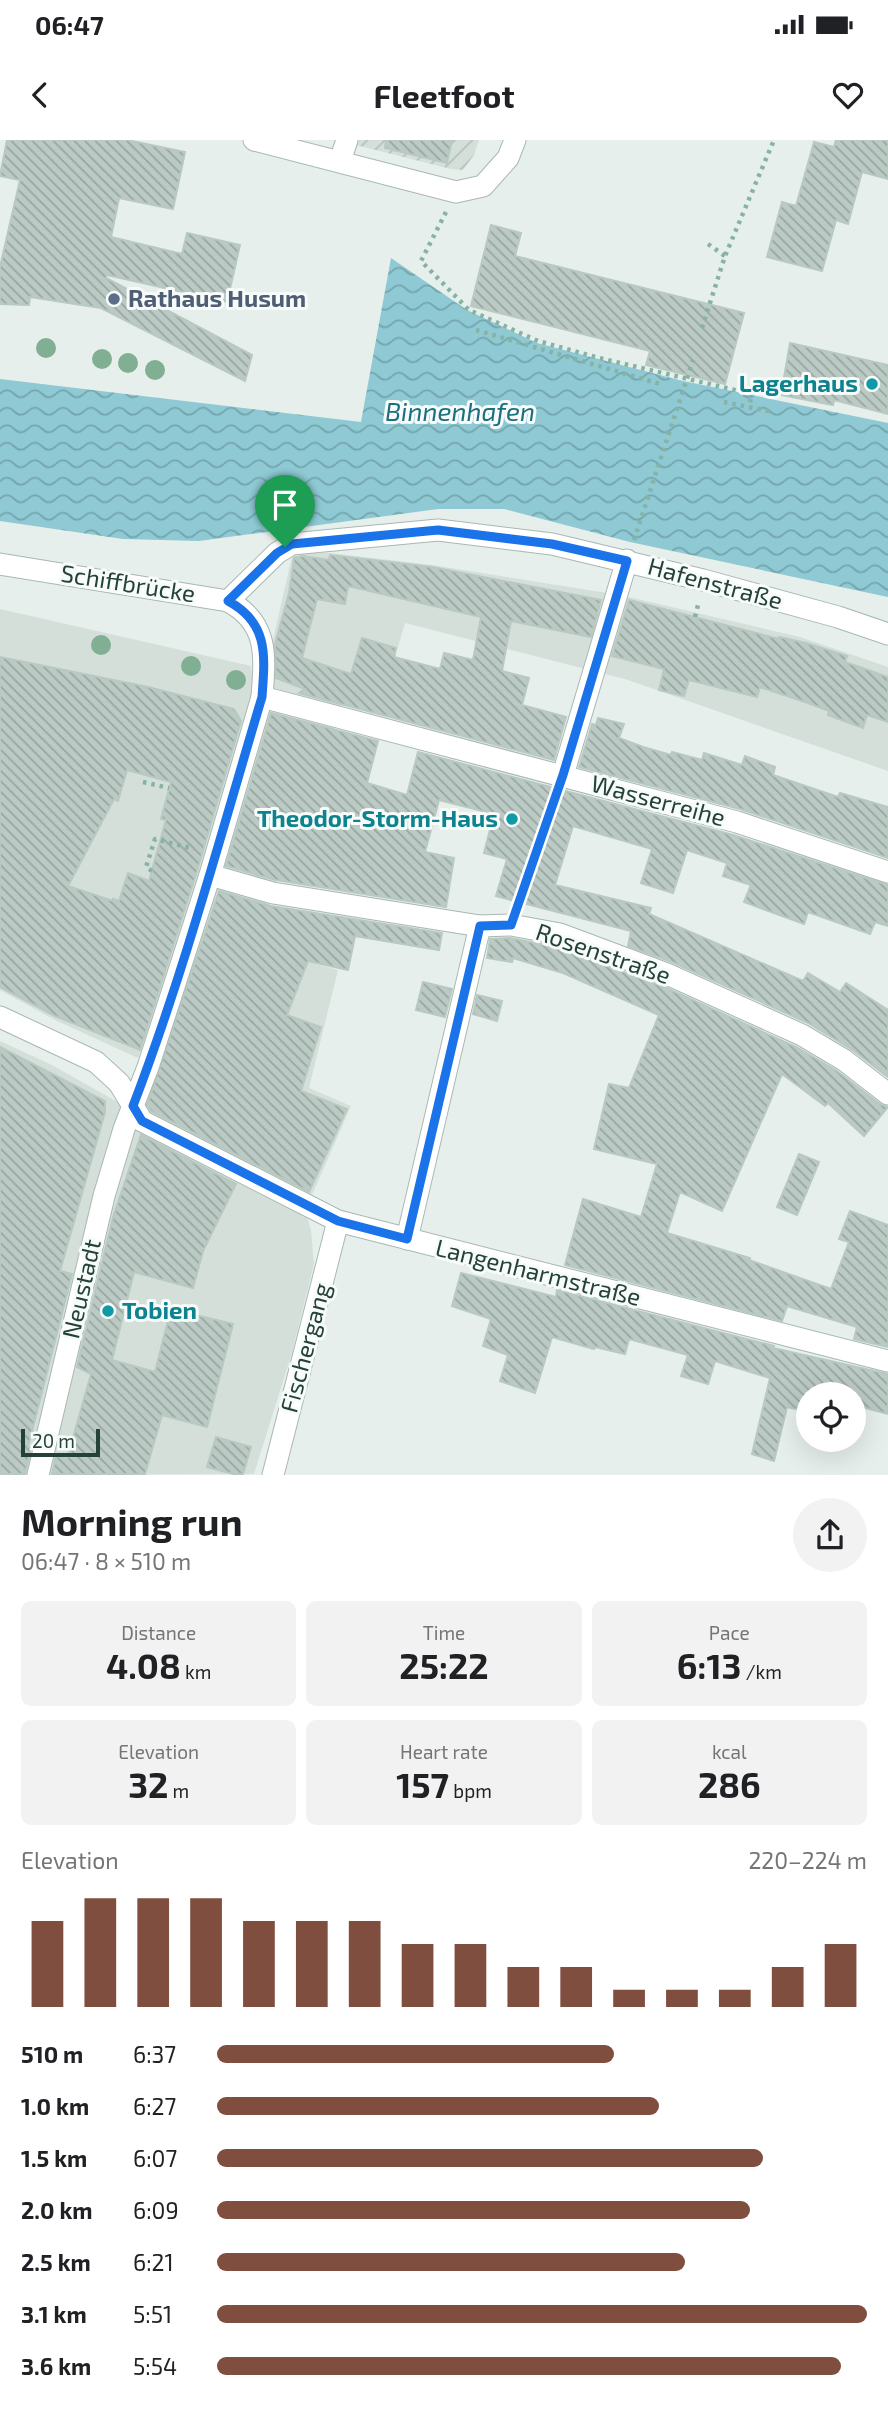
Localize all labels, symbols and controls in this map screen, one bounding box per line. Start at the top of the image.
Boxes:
text: 06:47 [35,9,104,40]
icon: back [21,76,59,114]
text: Fleetfoot [373,76,515,114]
icon: heart [829,76,867,114]
place label: Rathaus Husum [128,283,306,312]
marker: Rathaus Husum [106,291,122,307]
place label: Lagerhaus [739,368,858,397]
marker: Lagerhaus [864,376,880,392]
water label: Binnenhafen [385,395,535,426]
pin [255,475,315,547]
icon: arrive [266,486,304,524]
street label: Hafenstraße [645,551,786,614]
street label: Schiffbrücke [59,558,197,607]
street label: Wasserreihe [588,768,729,831]
place label: Theodor-Storm-Haus [257,803,498,832]
marker: Theodor-Storm-Haus [504,811,520,827]
street label: Rosenstraße [532,916,675,989]
street label: Langenharmstraße [433,1232,644,1311]
street label: Neustadt [55,1236,106,1341]
street label: Fischergang [273,1280,336,1416]
place label: Tobien [122,1295,197,1324]
marker: Tobien [100,1303,116,1319]
map controls [796,1382,866,1452]
button: locate [796,1382,866,1452]
scale bar [21,1426,100,1457]
text: 20 m [32,1429,75,1452]
text: Morning run [21,1498,242,1544]
button: share [793,1498,867,1572]
text: 06:47 · 8 × 510 m [21,1547,191,1575]
text: Distance [121,1621,196,1644]
text: Time [423,1621,465,1644]
text: Pace [709,1621,750,1644]
text: 4.08 [106,1644,181,1686]
text: 25:22 [399,1644,489,1686]
text: 6:13 [677,1644,741,1686]
text: km [181,1660,211,1683]
text: /km [741,1660,782,1683]
text: Elevation [118,1740,199,1763]
text: Heart rate [400,1740,488,1763]
text: kcal [712,1740,747,1763]
text: 32 [128,1763,168,1805]
text: 157 [396,1763,449,1805]
text: 286 [698,1763,761,1805]
text: m [168,1779,189,1802]
text: bpm [449,1779,492,1802]
text: Elevation [21,1846,119,1874]
text: 220–224 m [748,1846,867,1874]
text: 510 m [21,2040,83,2068]
text: 6:37 [133,2040,176,2068]
text: 1.0 km [21,2092,89,2120]
text: 6:27 [133,2092,176,2120]
text: 1.5 km [21,2144,87,2172]
text: 6:07 [133,2144,177,2172]
text: 2.0 km [21,2196,93,2224]
text: 6:09 [133,2196,179,2224]
text: 2.5 km [21,2248,91,2276]
text: 6:21 [133,2248,174,2276]
text: 3.1 km [21,2300,87,2328]
text: 5:51 [133,2300,172,2328]
text: 3.6 km [21,2352,91,2380]
text: 5:54 [133,2352,177,2380]

